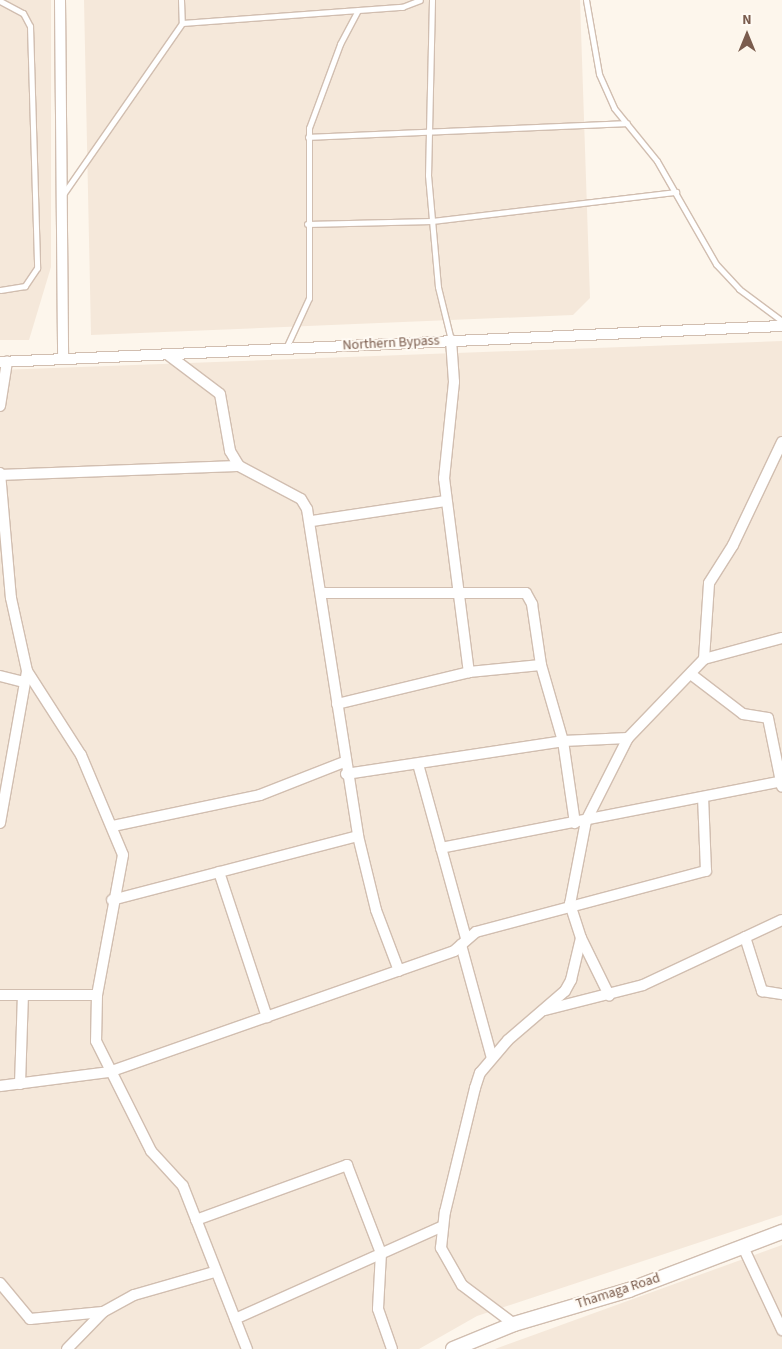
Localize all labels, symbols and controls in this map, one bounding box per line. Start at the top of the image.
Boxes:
north arrow [722,10,772,60]
text: N [742,10,752,30]
street label: Northern Bypass [342,332,440,354]
street label: Thamaga Road [574,1269,662,1313]

